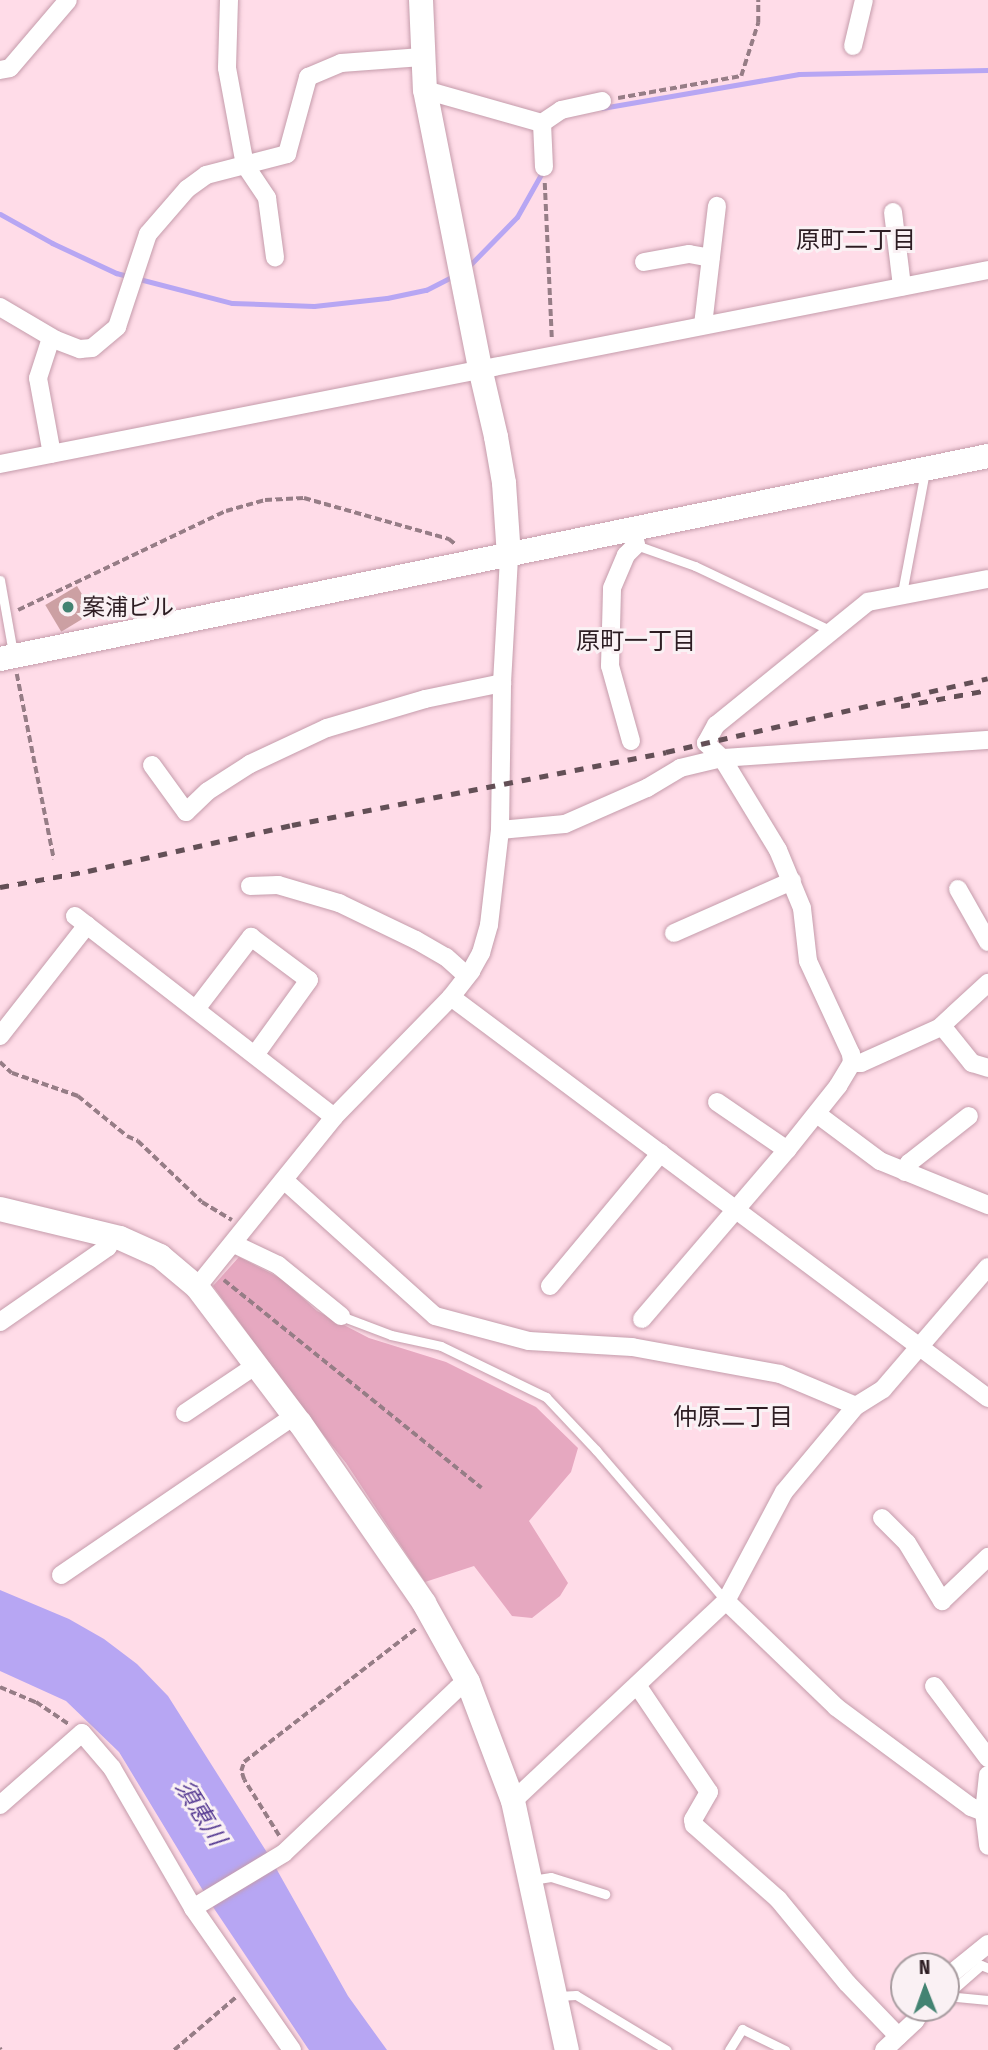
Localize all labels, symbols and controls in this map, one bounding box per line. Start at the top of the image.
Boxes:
district label: 原町二丁目 [796,227,916,255]
place label: 案浦ビル [82,593,174,621]
marker: 案浦ビル [60,599,76,615]
district label: 原町一丁目 [576,628,696,656]
district label: 仲原二丁目 [673,1404,793,1432]
water label: 須恵川 [169,1775,231,1851]
north arrow [890,1952,960,2022]
text: N [919,1956,931,1979]

